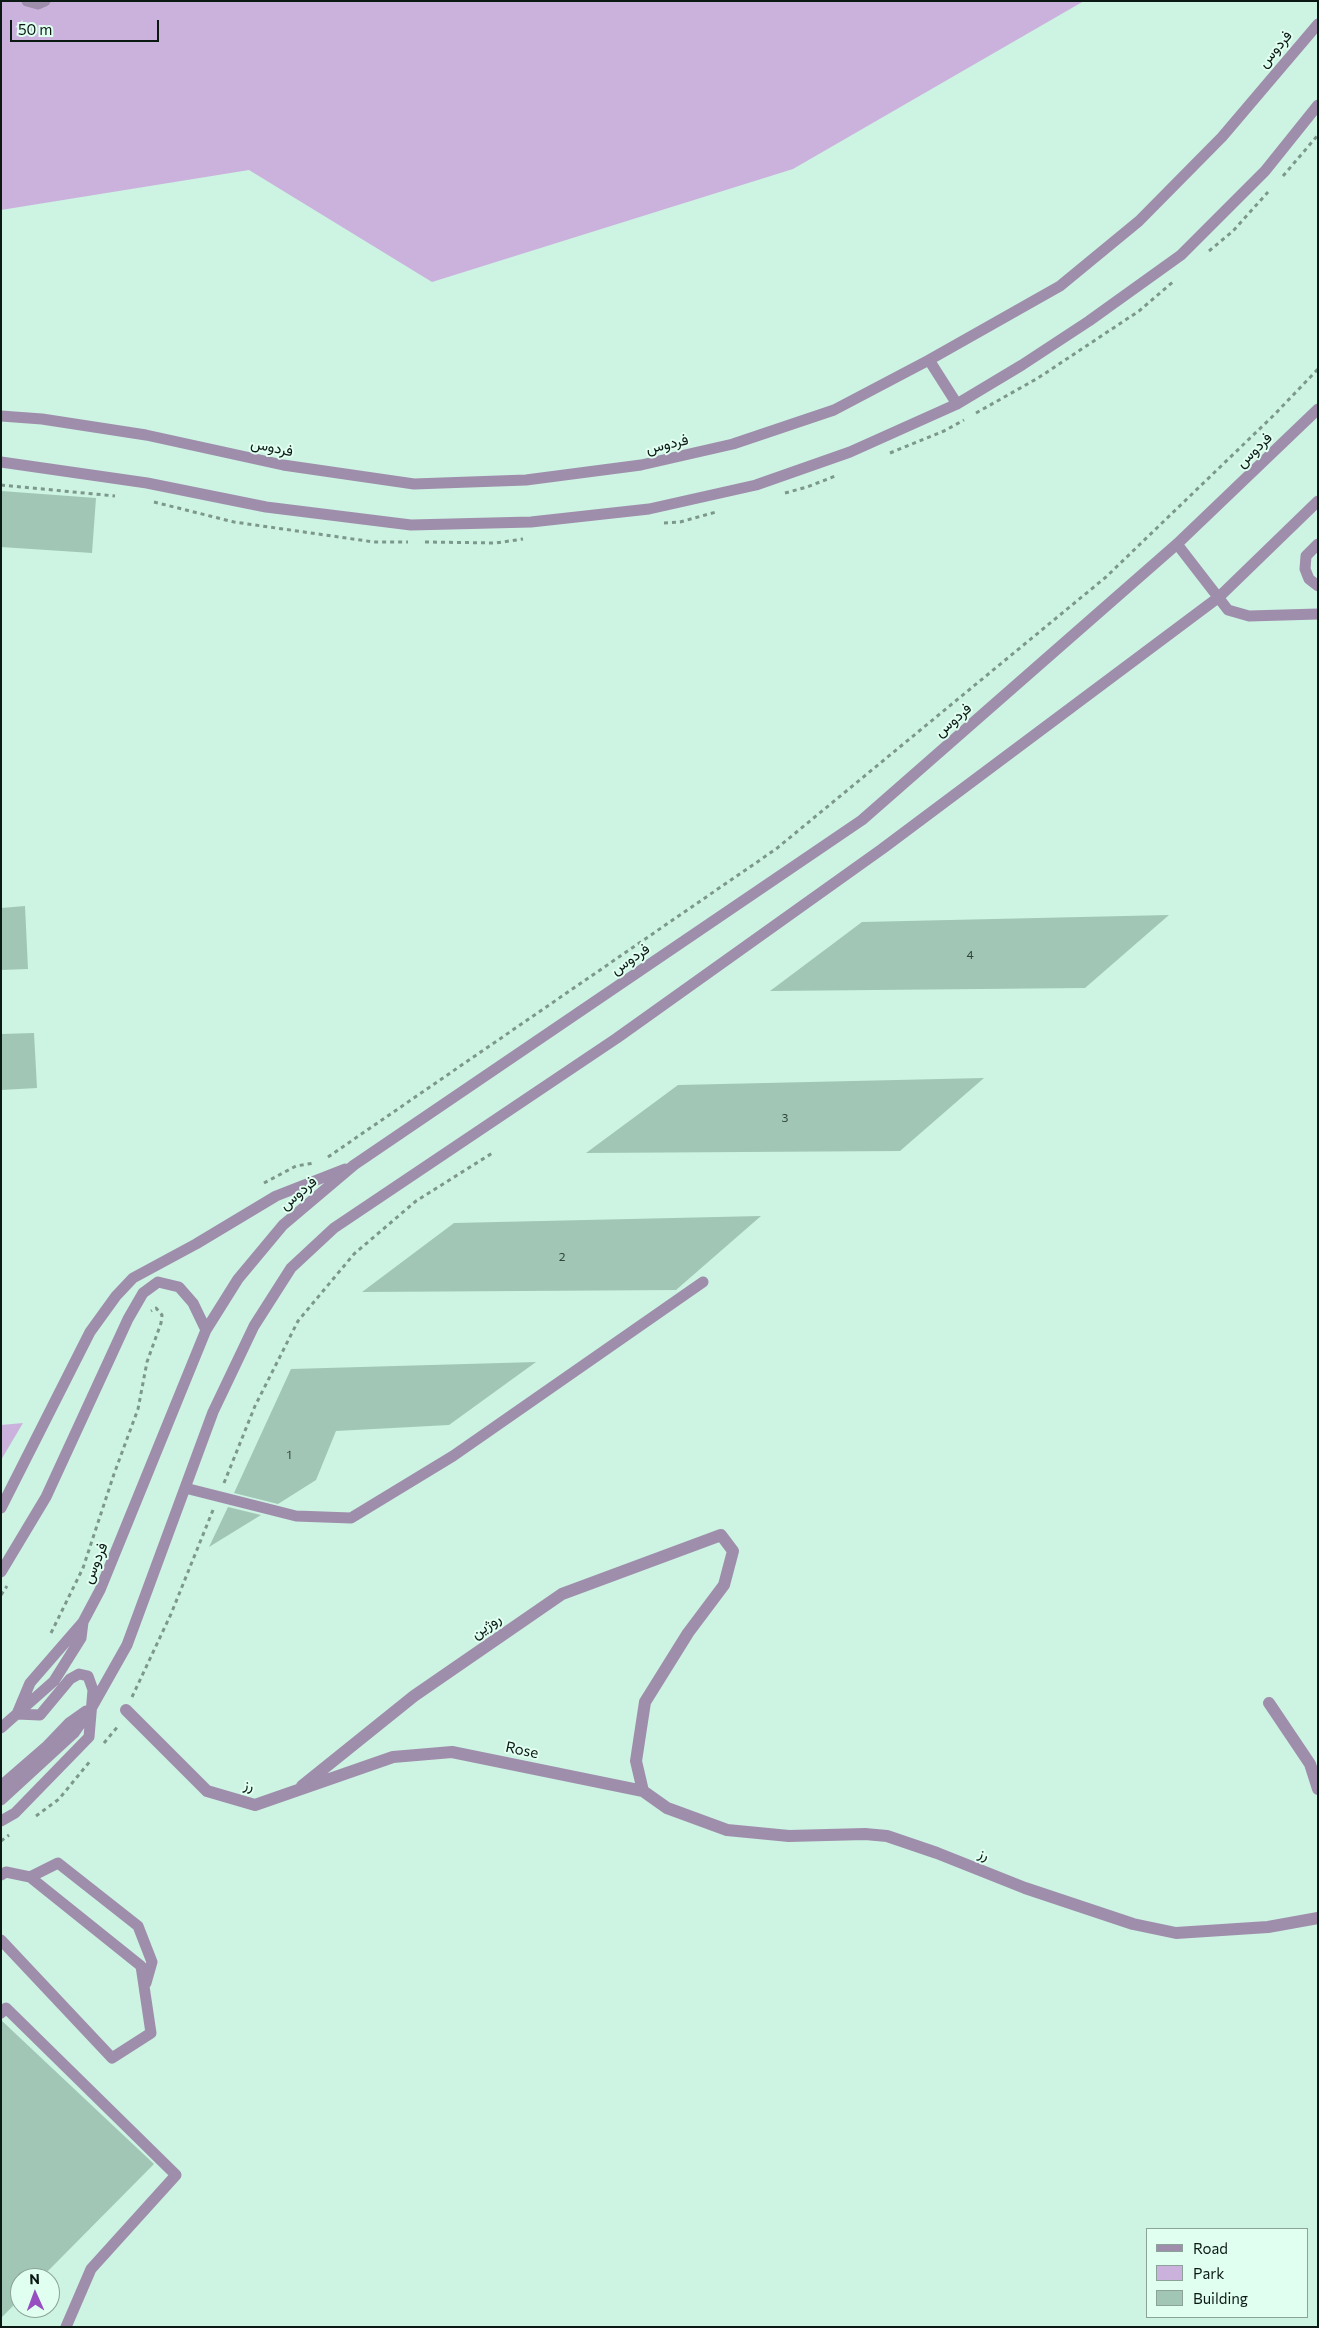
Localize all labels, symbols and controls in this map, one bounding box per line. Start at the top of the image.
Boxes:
scale bar [12,10,161,42]
text: 50 m [18,20,52,38]
street label: فردوس [1254,27,1296,71]
street label: فردوس [1232,429,1276,471]
street label: فردوس [644,430,690,458]
street label: فردوس [249,434,295,460]
street label: فردوس [931,699,975,741]
street label: فردوس [607,940,653,978]
house number: 4 [966,948,974,962]
house number: 3 [782,1111,788,1125]
street label: فردوس [276,1172,320,1214]
house number: 2 [559,1250,565,1264]
house number: 1 [286,1448,292,1462]
street label: فردوس [78,1540,112,1586]
street label: روژین [467,1609,505,1643]
street label: Rose [504,1738,540,1762]
street label: رز [242,1775,256,1795]
street label: رز [976,1844,992,1864]
legend [1146,2228,1309,2318]
text: Road [1193,2239,1228,2257]
text: Park [1193,2264,1224,2282]
north arrow [10,2268,60,2318]
text: N [29,2270,40,2287]
text: Building [1193,2289,1248,2307]

